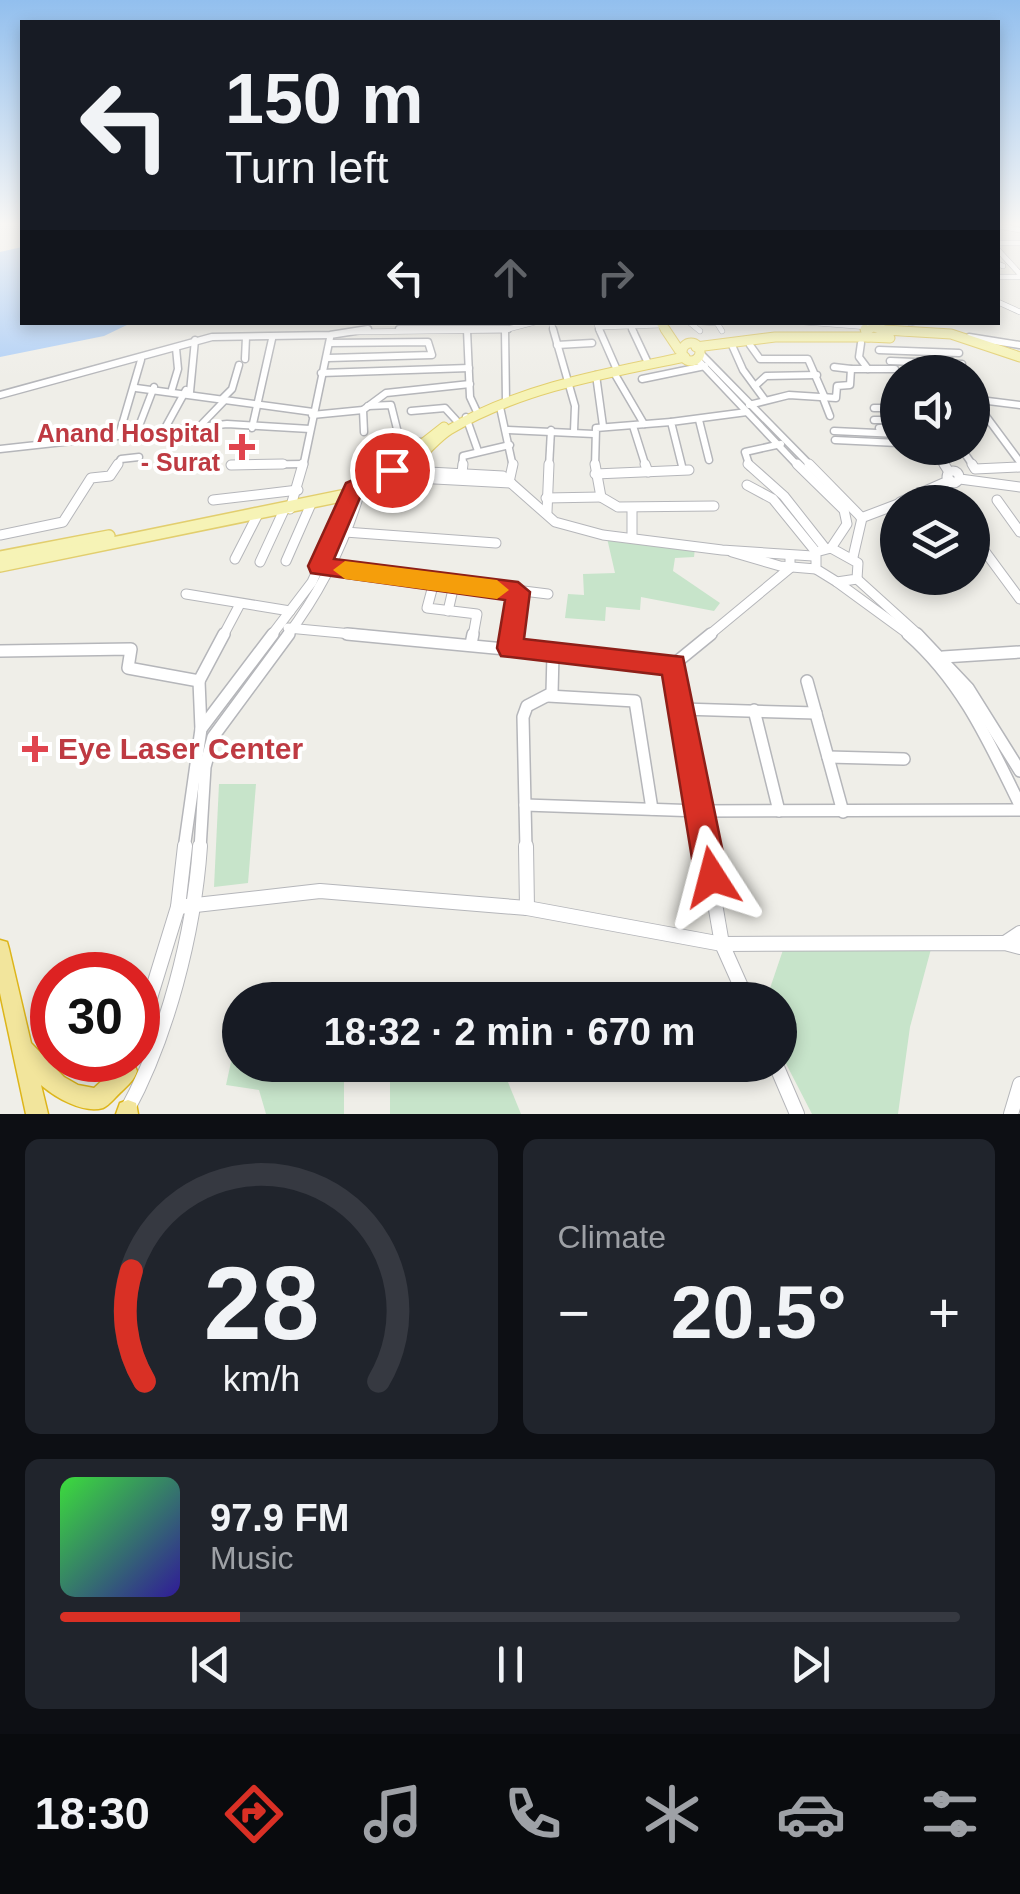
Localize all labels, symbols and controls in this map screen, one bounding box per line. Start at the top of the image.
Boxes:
icon: left [60,60,190,190]
text: 150 m [225,60,423,138]
text: Turn left [225,142,388,193]
icon: left [378,250,433,305]
icon: ahead [483,250,538,305]
icon: right [588,250,643,305]
map controls [880,355,990,595]
button: sound [880,355,990,465]
place label: Anand Hospital - Surat [37,419,221,476]
pin [350,428,435,513]
marker: Anand Hospital - Surat [229,434,255,460]
icon: arrive [365,443,420,498]
button: layers [880,485,990,595]
place label: Eye Laser Center [58,732,303,765]
marker: Eye Laser Center [22,736,48,762]
position arrow [660,825,764,929]
speed limit sign: 30 [30,952,160,1082]
text: 18:32 · 2 min · 670 m [324,1011,695,1053]
text: Climate [558,1219,666,1255]
text: 28 [203,1245,319,1361]
text: 20.5° [671,1270,847,1354]
text: − [558,1282,590,1344]
text: + [928,1282,960,1344]
text: km/h [223,1359,300,1399]
text: 97.9 FM [210,1497,349,1539]
text: Music [210,1540,294,1576]
icon: previous [183,1637,238,1692]
icon: pause [483,1637,538,1692]
icon: next [783,1637,838,1692]
icon: directions [219,1779,289,1849]
icon: music [358,1779,428,1849]
icon: phone [498,1779,568,1849]
icon: climate [637,1779,707,1849]
icon: car [776,1779,846,1849]
icon: filters [915,1779,985,1849]
text: 18:30 [35,1788,150,1839]

